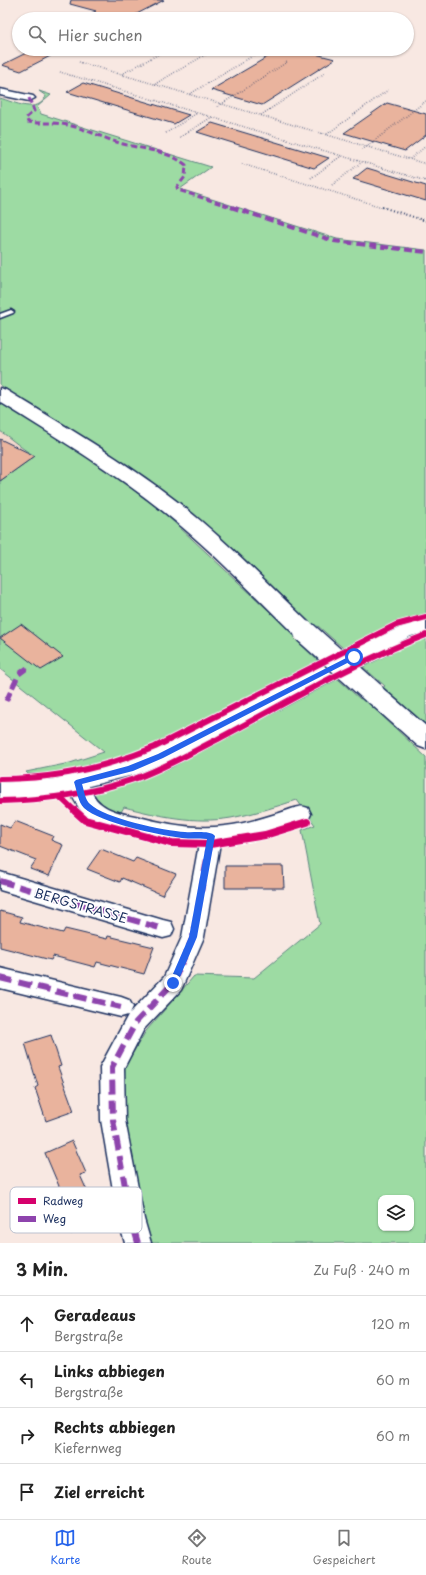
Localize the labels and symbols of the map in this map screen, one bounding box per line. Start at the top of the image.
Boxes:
route start [345,648,363,666]
street label: BERGSTRASSE [32,883,130,927]
route end [164,974,182,992]
legend [10,1187,142,1233]
text: Radweg [43,1192,83,1209]
text: Weg [43,1210,66,1227]

